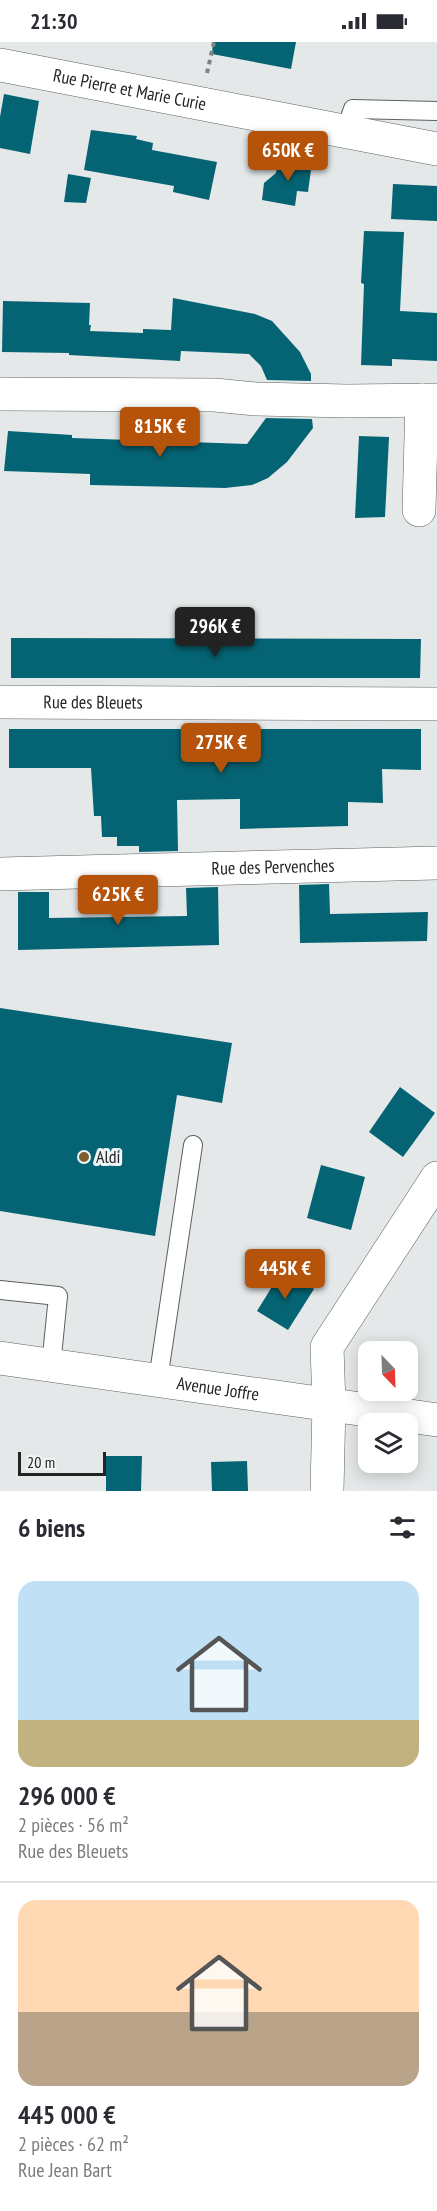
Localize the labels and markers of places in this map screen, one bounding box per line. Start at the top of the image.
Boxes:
pin: 650K € [239,131,337,182]
pin: 815K € [111,407,209,458]
pin: 296K € [166,607,264,658]
pin: 275K € [172,723,270,774]
pin: 625K € [69,875,167,926]
place label: Aldi [96,1145,120,1168]
marker: Aldi [77,1150,91,1164]
pin: 445K € [236,1249,334,1300]

